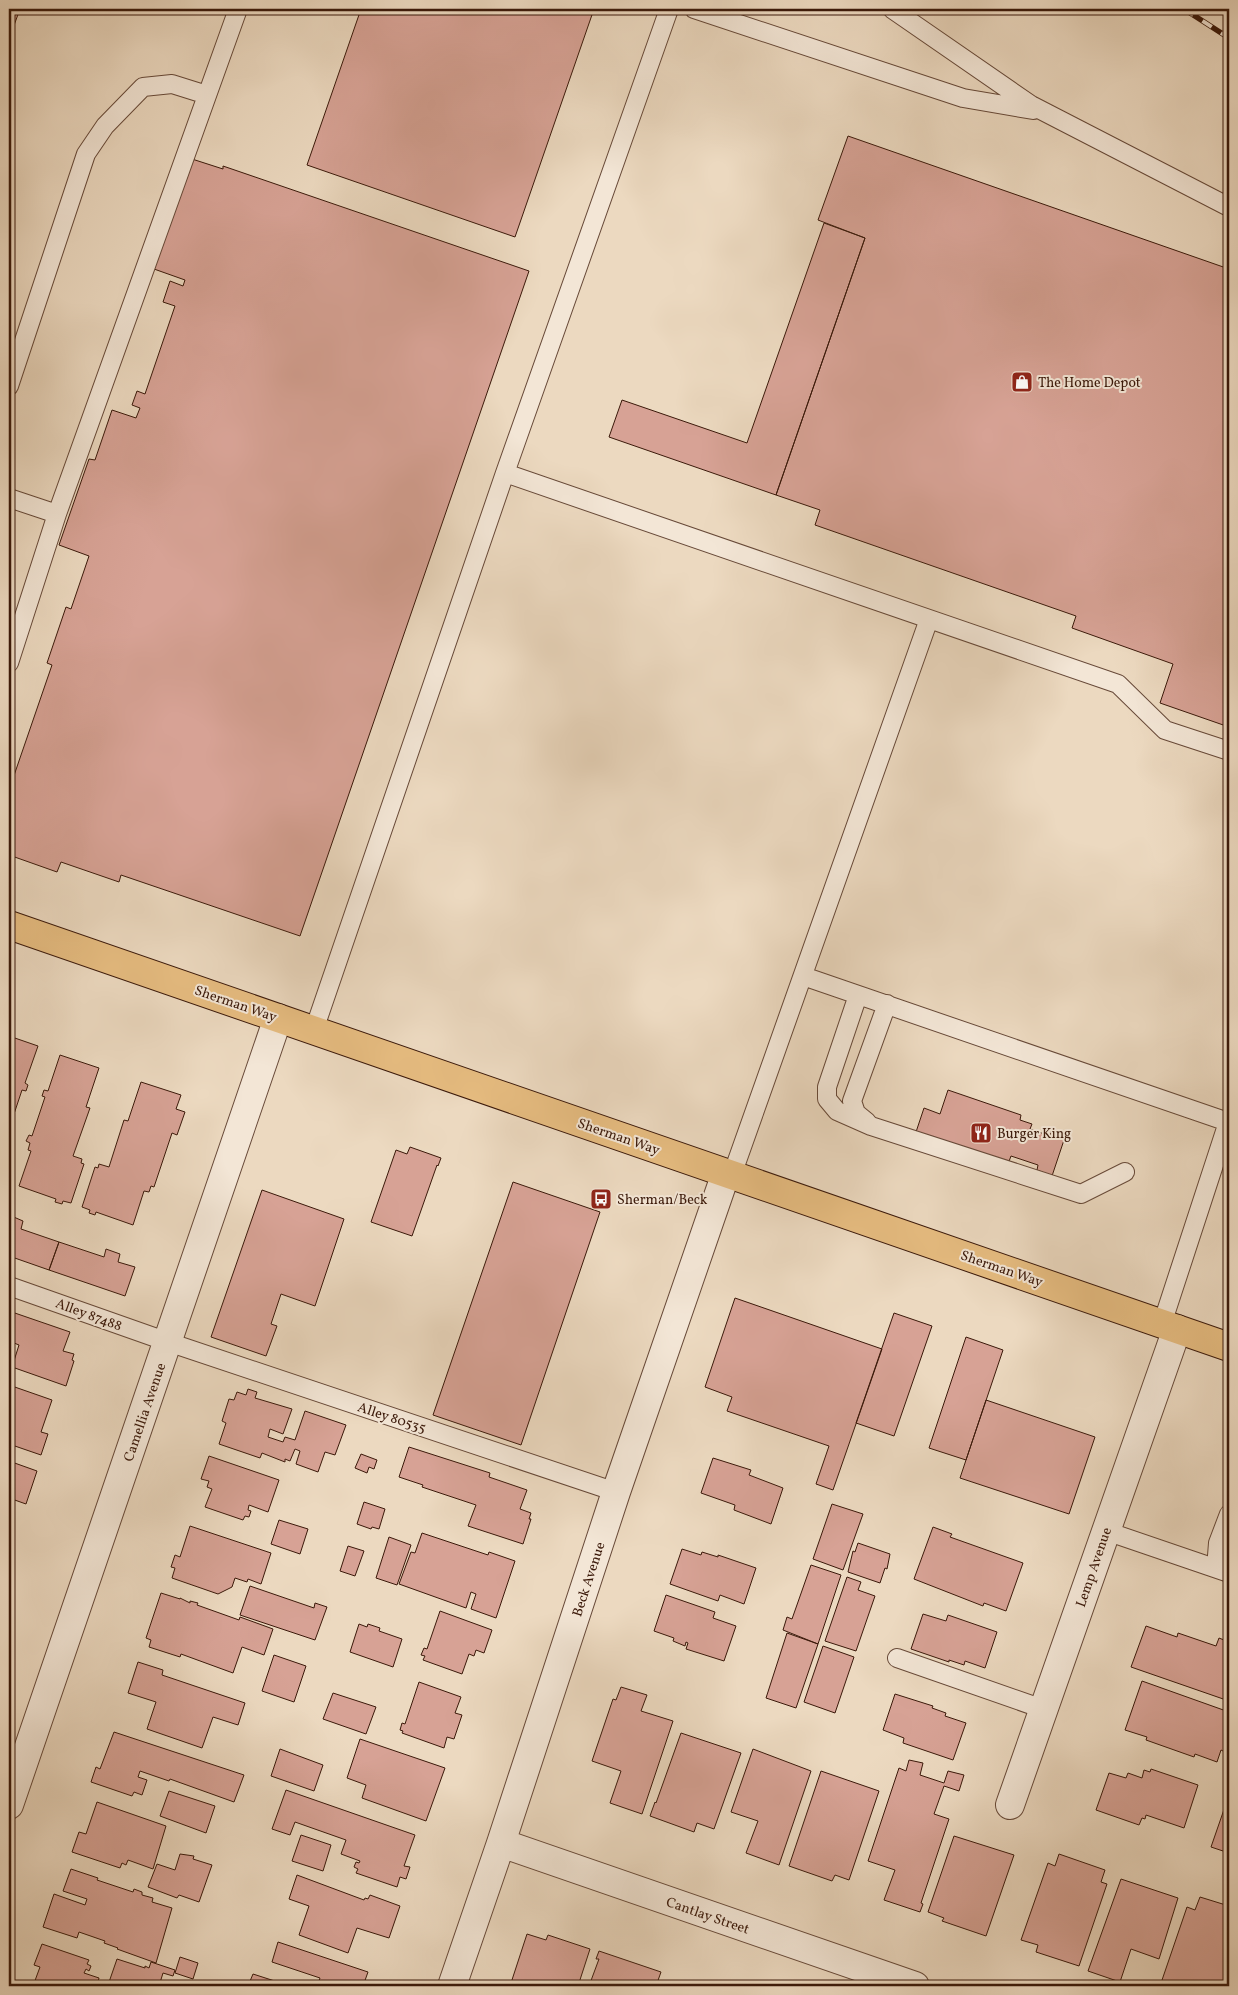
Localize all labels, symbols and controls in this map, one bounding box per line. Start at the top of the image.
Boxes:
shop icon: The Home Depot [1010,370,1034,394]
place label: The Home Depot [1038,374,1141,393]
street label: Sherman Way [192,981,280,1028]
street label: Sherman Way [575,1114,663,1161]
restaurant icon: Burger King [969,1121,993,1145]
place label: Burger King [997,1125,1071,1144]
bus stop icon: Sherman/Beck [589,1187,613,1211]
place label: Sherman/Beck [617,1191,708,1210]
street label: Sherman Way [958,1246,1046,1293]
street label: Alley 87488 [53,1295,124,1336]
street label: Camellia Avenue [120,1360,171,1464]
street label: Alley 80535 [355,1398,428,1438]
street label: Lemp Avenue [1072,1525,1117,1610]
street label: Beck Avenue [568,1539,611,1619]
street label: Cantlay Street [663,1893,752,1940]

